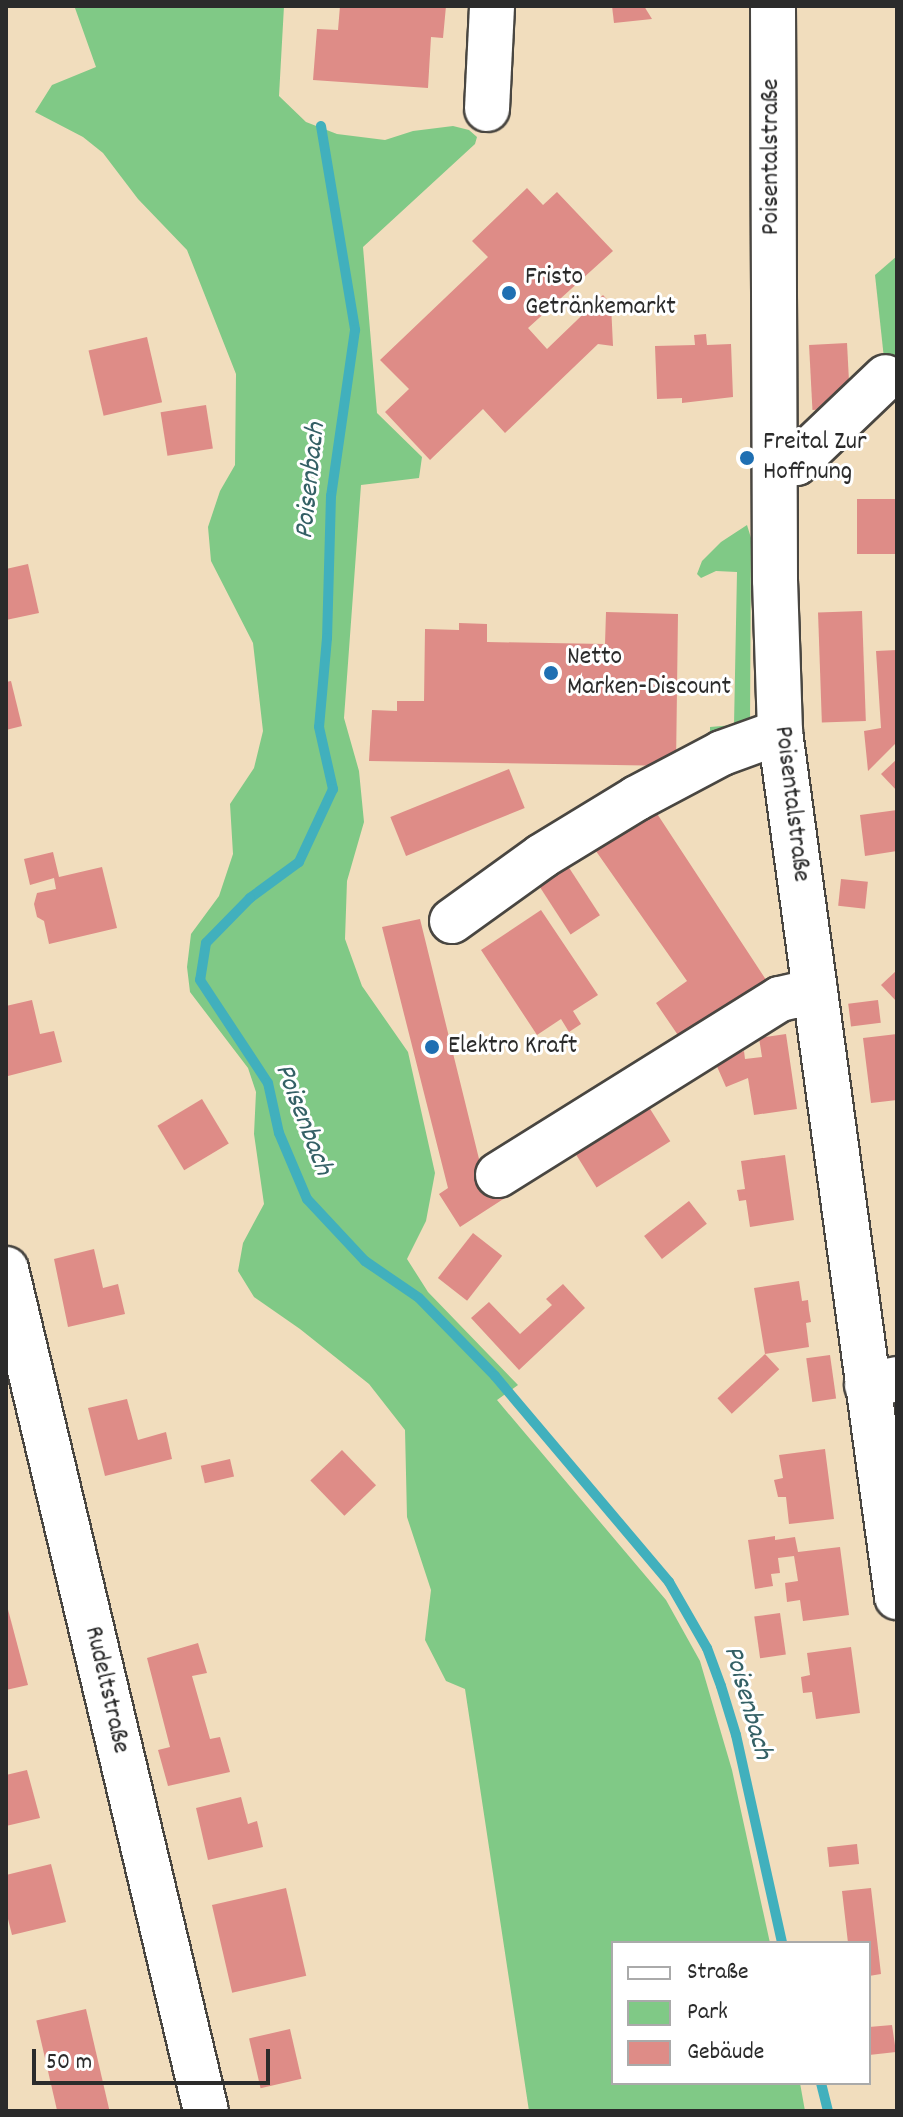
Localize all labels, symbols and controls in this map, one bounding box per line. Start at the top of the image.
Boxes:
street label: Poisentalstraße [756,79,788,235]
place label: Fristo Getränkemarkt [525,262,676,324]
marker: Fristo Getränkemarkt [500,284,518,302]
water label: Poisenbach [289,421,335,541]
place label: Freital Zur Hoffnung [763,427,867,488]
marker: Freital Zur Hoffnung [738,449,756,467]
place label: Netto Marken-Discount [567,642,731,704]
marker: Netto Marken-Discount [542,664,560,682]
street label: Poisentalstraße [766,724,816,884]
place label: Elektro Kraft [448,1031,577,1063]
marker: Elektro Kraft [423,1038,441,1056]
water label: Poisenbach [265,1060,339,1180]
street label: Rudeltstraße [76,1623,136,1757]
water label: Poisenbach [714,1642,778,1764]
legend [611,1941,871,2085]
text: Straße [687,1956,749,1990]
text: Park [687,1996,728,2030]
scale bar [36,2033,274,2083]
text: Gebäude [687,2036,764,2070]
text: 50 m [46,2046,92,2080]

